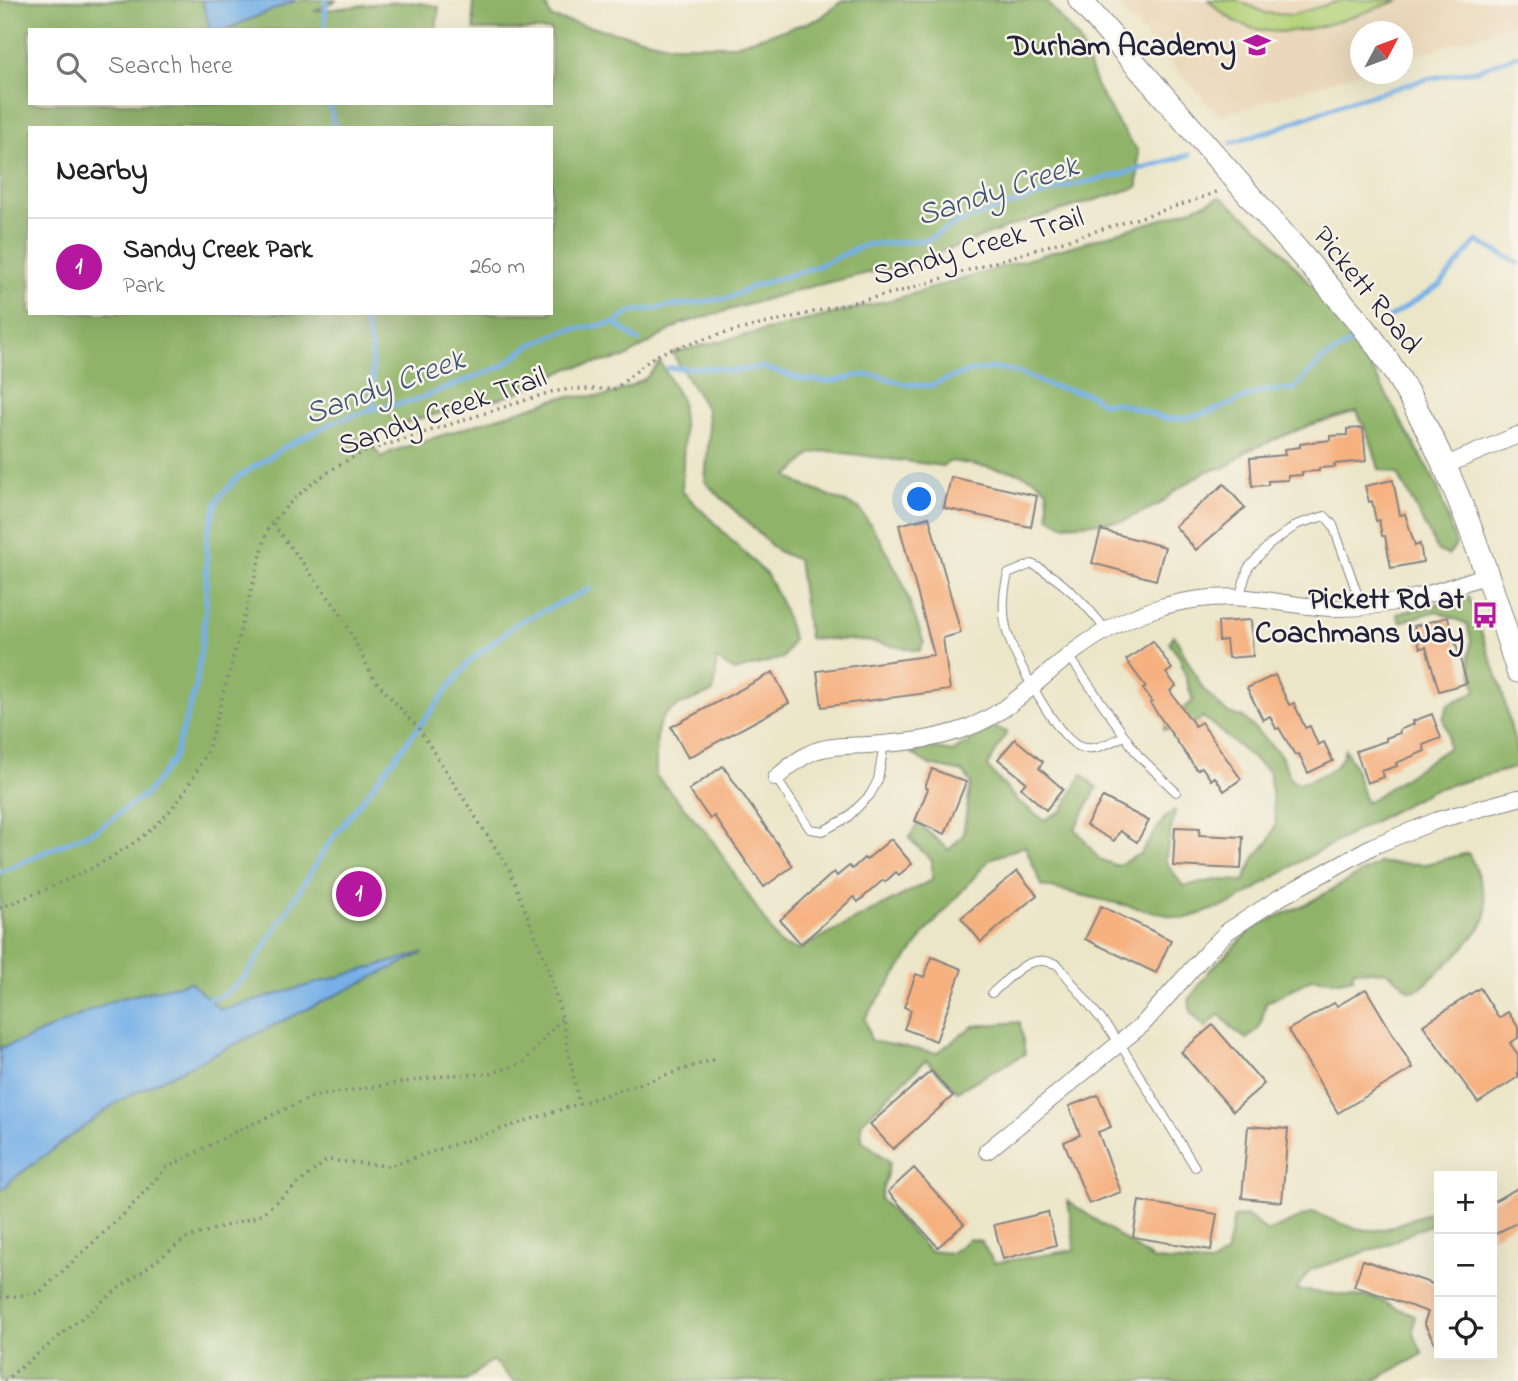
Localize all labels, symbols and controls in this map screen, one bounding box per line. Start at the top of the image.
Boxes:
north arrow [1350,21,1413,84]
place label: Durham Academy [1006,26,1236,70]
search box [28,28,553,105]
school or university icon: Durham Academy [1242,30,1272,60]
icon: search [52,48,90,86]
text: Search here [108,48,233,86]
water label: Sandy Creek [911,143,1087,241]
text: Nearby [56,150,148,194]
street label: Sandy Creek Trail [868,197,1090,299]
street label: Pickett Road [1300,217,1431,365]
text: Sandy Creek Park [123,232,313,270]
text: 1 [75,251,83,284]
text: 260 m [470,251,525,284]
text: Park [123,270,165,303]
water label: Sandy Creek [298,337,474,439]
street label: Sandy Creek Trail [333,357,553,469]
your location [902,482,936,516]
place label: Pickett Rd at Coachmans Way [1255,579,1465,657]
bus stop icon: Pickett Rd at Coachmans Way [1470,600,1500,630]
pin: 1 [336,868,382,920]
map controls [1434,1171,1497,1360]
button: + [1434,1171,1497,1234]
button: − [1434,1234,1497,1297]
button: locate [1434,1297,1497,1360]

